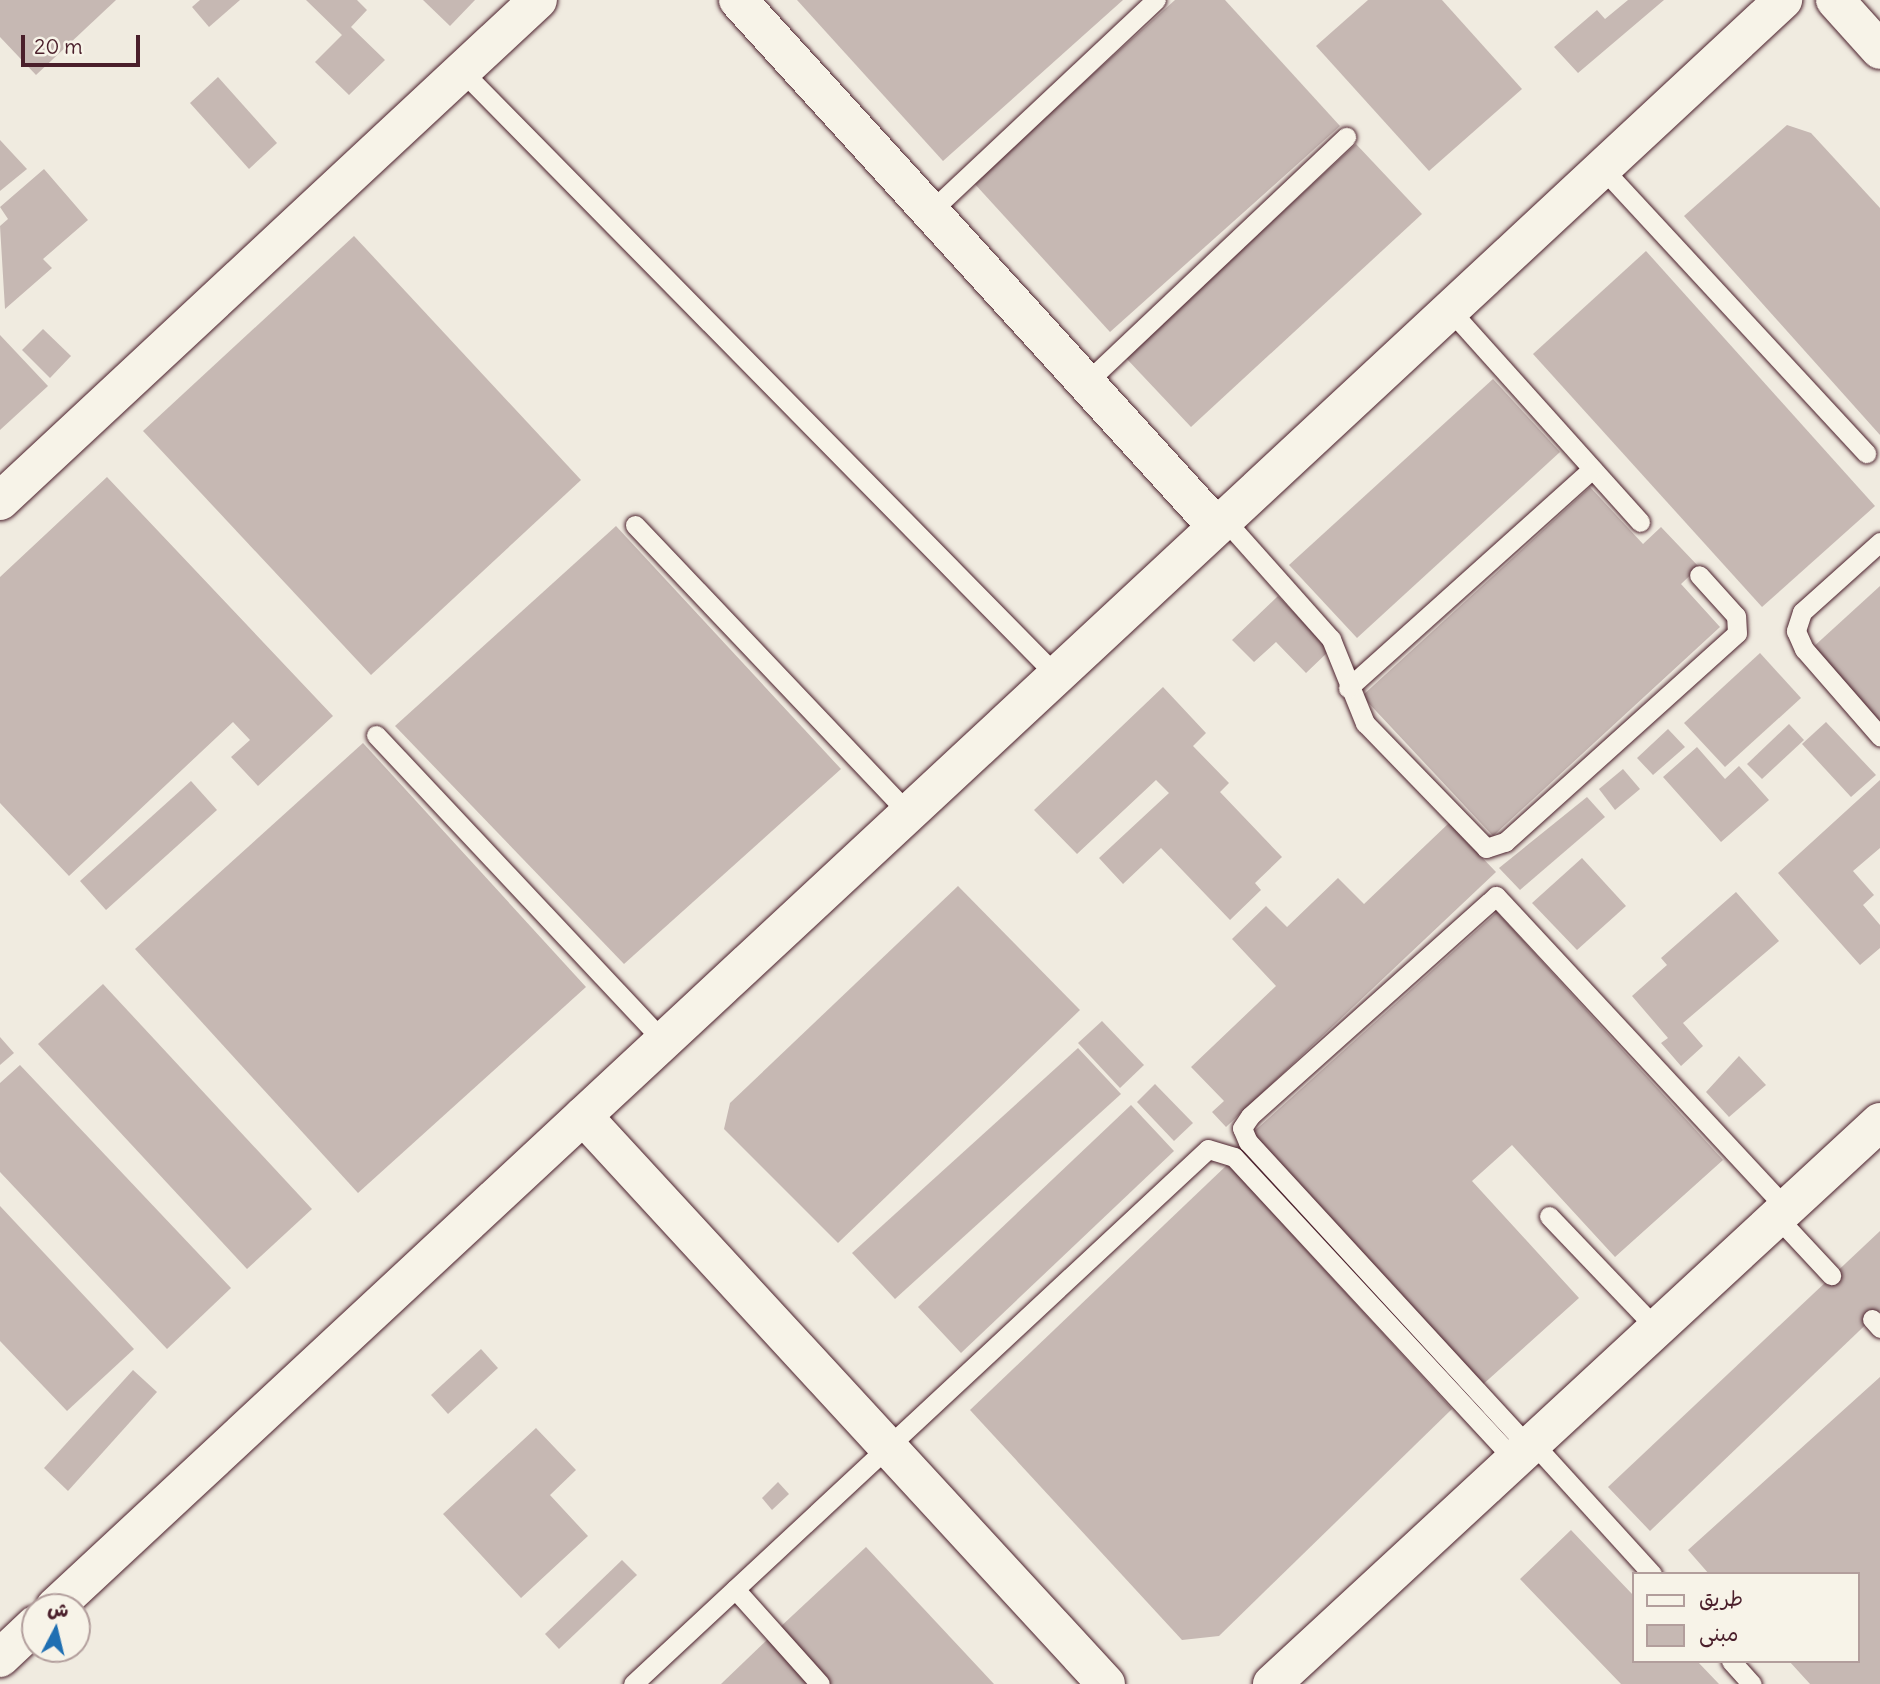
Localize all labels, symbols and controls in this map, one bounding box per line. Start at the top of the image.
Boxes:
scale bar [24,21,144,65]
text: 20 m [34,33,83,60]
legend [1632,1572,1859,1663]
text: طريق [1699,1585,1743,1612]
north arrow [21,1593,91,1663]
text: ش [46,1596,70,1622]
text: مبنى [1699,1620,1738,1647]

